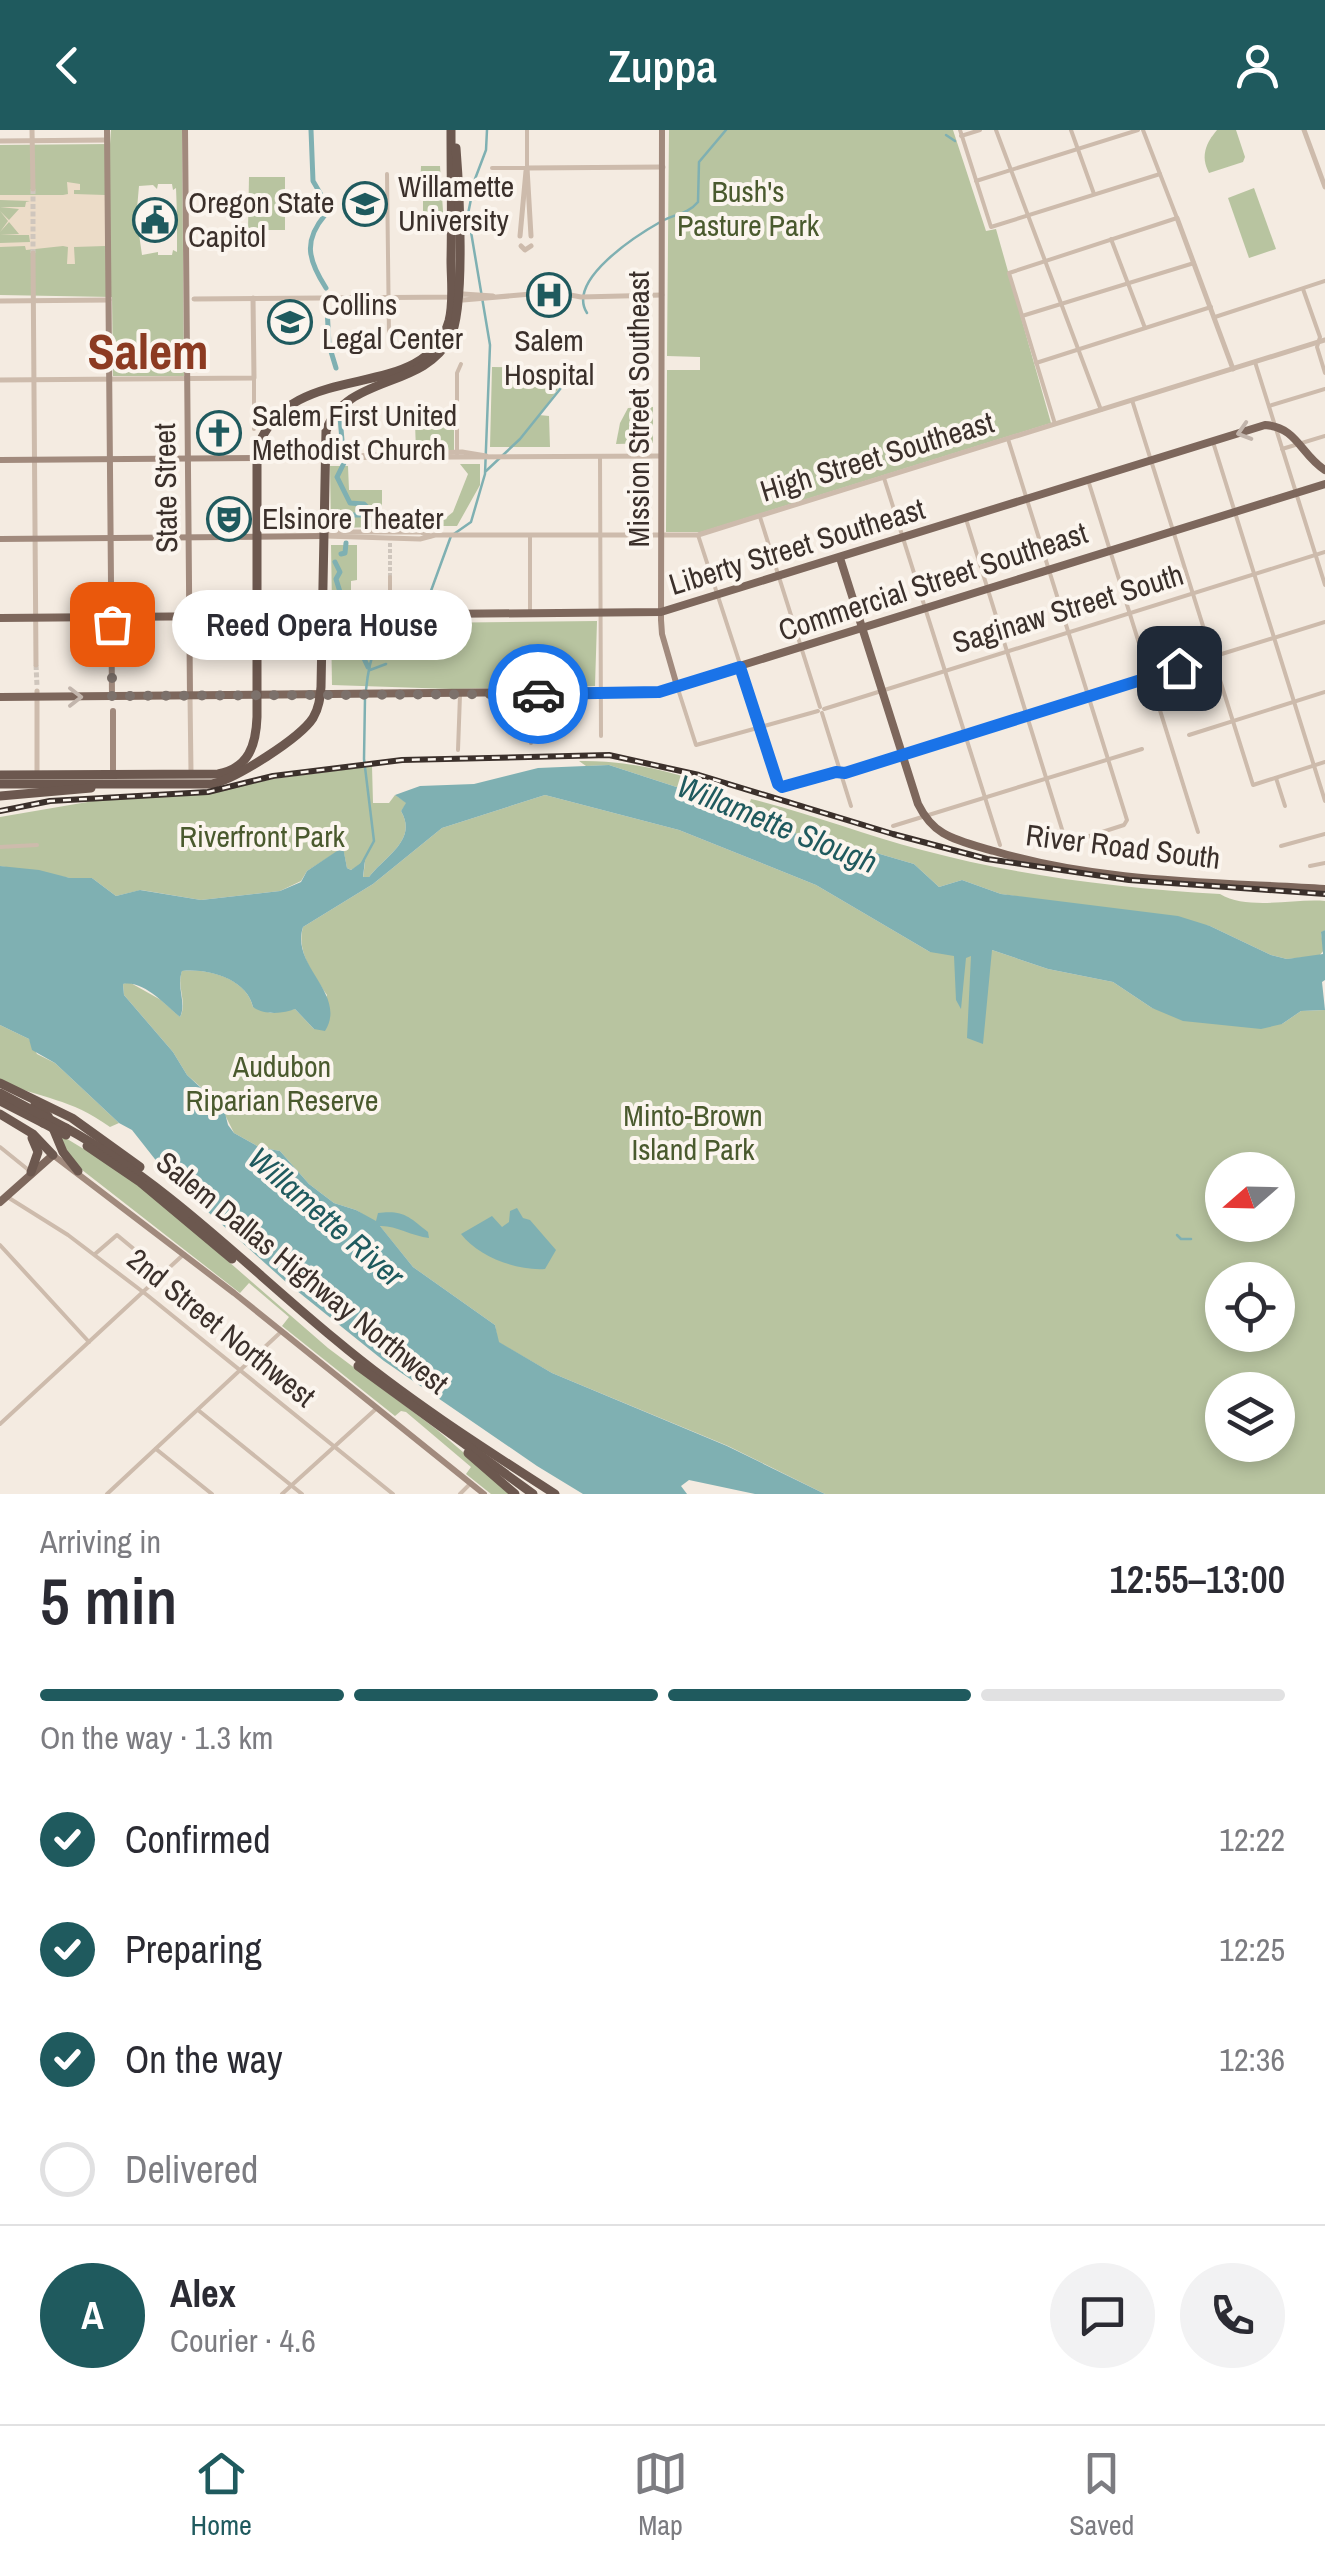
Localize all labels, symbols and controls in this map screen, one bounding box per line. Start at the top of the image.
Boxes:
text: Zuppa [608,35,717,96]
icon: back [40,38,95,93]
icon: person [1230,38,1285,93]
place label: Willamette University [398,166,514,240]
park label: Bush's Pasture Park [677,171,820,245]
school or university icon: Willamette University [342,181,388,227]
place label: Oregon State Capitol [188,182,334,256]
public building icon: Oregon State Capitol [132,197,178,243]
street label: Mission Street Southeast [618,271,658,547]
hospital icon: Salem Hospital [526,272,572,318]
place label: Collins Legal Center [322,284,464,358]
school or university icon: Collins Legal Center [267,299,313,345]
district label: Salem [88,317,208,385]
place label: Salem Hospital [504,320,594,394]
place label: Salem First United Methodist Church [252,395,457,469]
street label: High Street Southeast [755,401,998,511]
church icon: Salem First United Methodist Church [196,410,242,456]
one-way arrow [1236,420,1253,441]
street label: State Street [144,423,186,553]
street label: Liberty Street Southeast [664,488,930,604]
theatre icon: Elsinore Theater [206,496,252,542]
place label: Elsinore Theater [262,498,444,538]
street label: Commercial Street Southeast [773,512,1092,650]
street label: Saginaw Street South [947,554,1188,662]
pin [70,582,155,667]
callout: Reed Opera House [172,589,472,659]
icon: bag [85,597,140,652]
text: Reed Opera House [206,603,438,646]
pin [1137,626,1222,711]
icon: home [1152,641,1207,696]
courier [488,644,588,744]
icon: car [511,667,566,722]
one-way arrow [68,686,83,708]
water label: Willamette Slough [671,764,884,883]
street label: River Road South [1024,814,1223,878]
park label: Riverfront Park [179,816,345,856]
park label: Audubon Riparian Reserve [186,1046,378,1120]
park label: Minto-Brown Island Park [623,1095,763,1169]
water label: Willamette River [239,1137,414,1297]
street label: Salem Dallas Highway Northwest [148,1142,457,1403]
north arrow [1205,1152,1295,1242]
map controls [1205,1152,1295,1462]
street label: 2nd Street Northwest [119,1239,324,1416]
button: locate [1205,1262,1295,1352]
button: layers [1205,1372,1295,1462]
text: Arriving in [40,1520,161,1563]
text: 12:55–13:00 [1109,1554,1285,1605]
text: 5 min [40,1557,177,1644]
text: On the way · 1.3 km [40,1716,273,1759]
icon: check [40,1812,95,1867]
text: Confirmed [125,1814,270,1865]
text: 12:22 [1219,1818,1285,1861]
icon: check [40,1922,95,1977]
text: Preparing [125,1924,262,1975]
text: 12:25 [1219,1928,1285,1971]
icon: check [40,2032,95,2087]
text: On the way [125,2034,283,2085]
text: 12:36 [1219,2038,1285,2081]
text: Delivered [125,2144,258,2195]
button: chat [1050,2263,1155,2368]
button: phone [1180,2263,1285,2368]
text: Alex [170,2268,236,2319]
text: A [81,2290,104,2341]
text: Courier · 4.6 [170,2319,316,2362]
tab: Home [191,2446,252,2544]
tab: Map [633,2446,688,2544]
tab: Saved [1069,2446,1134,2544]

